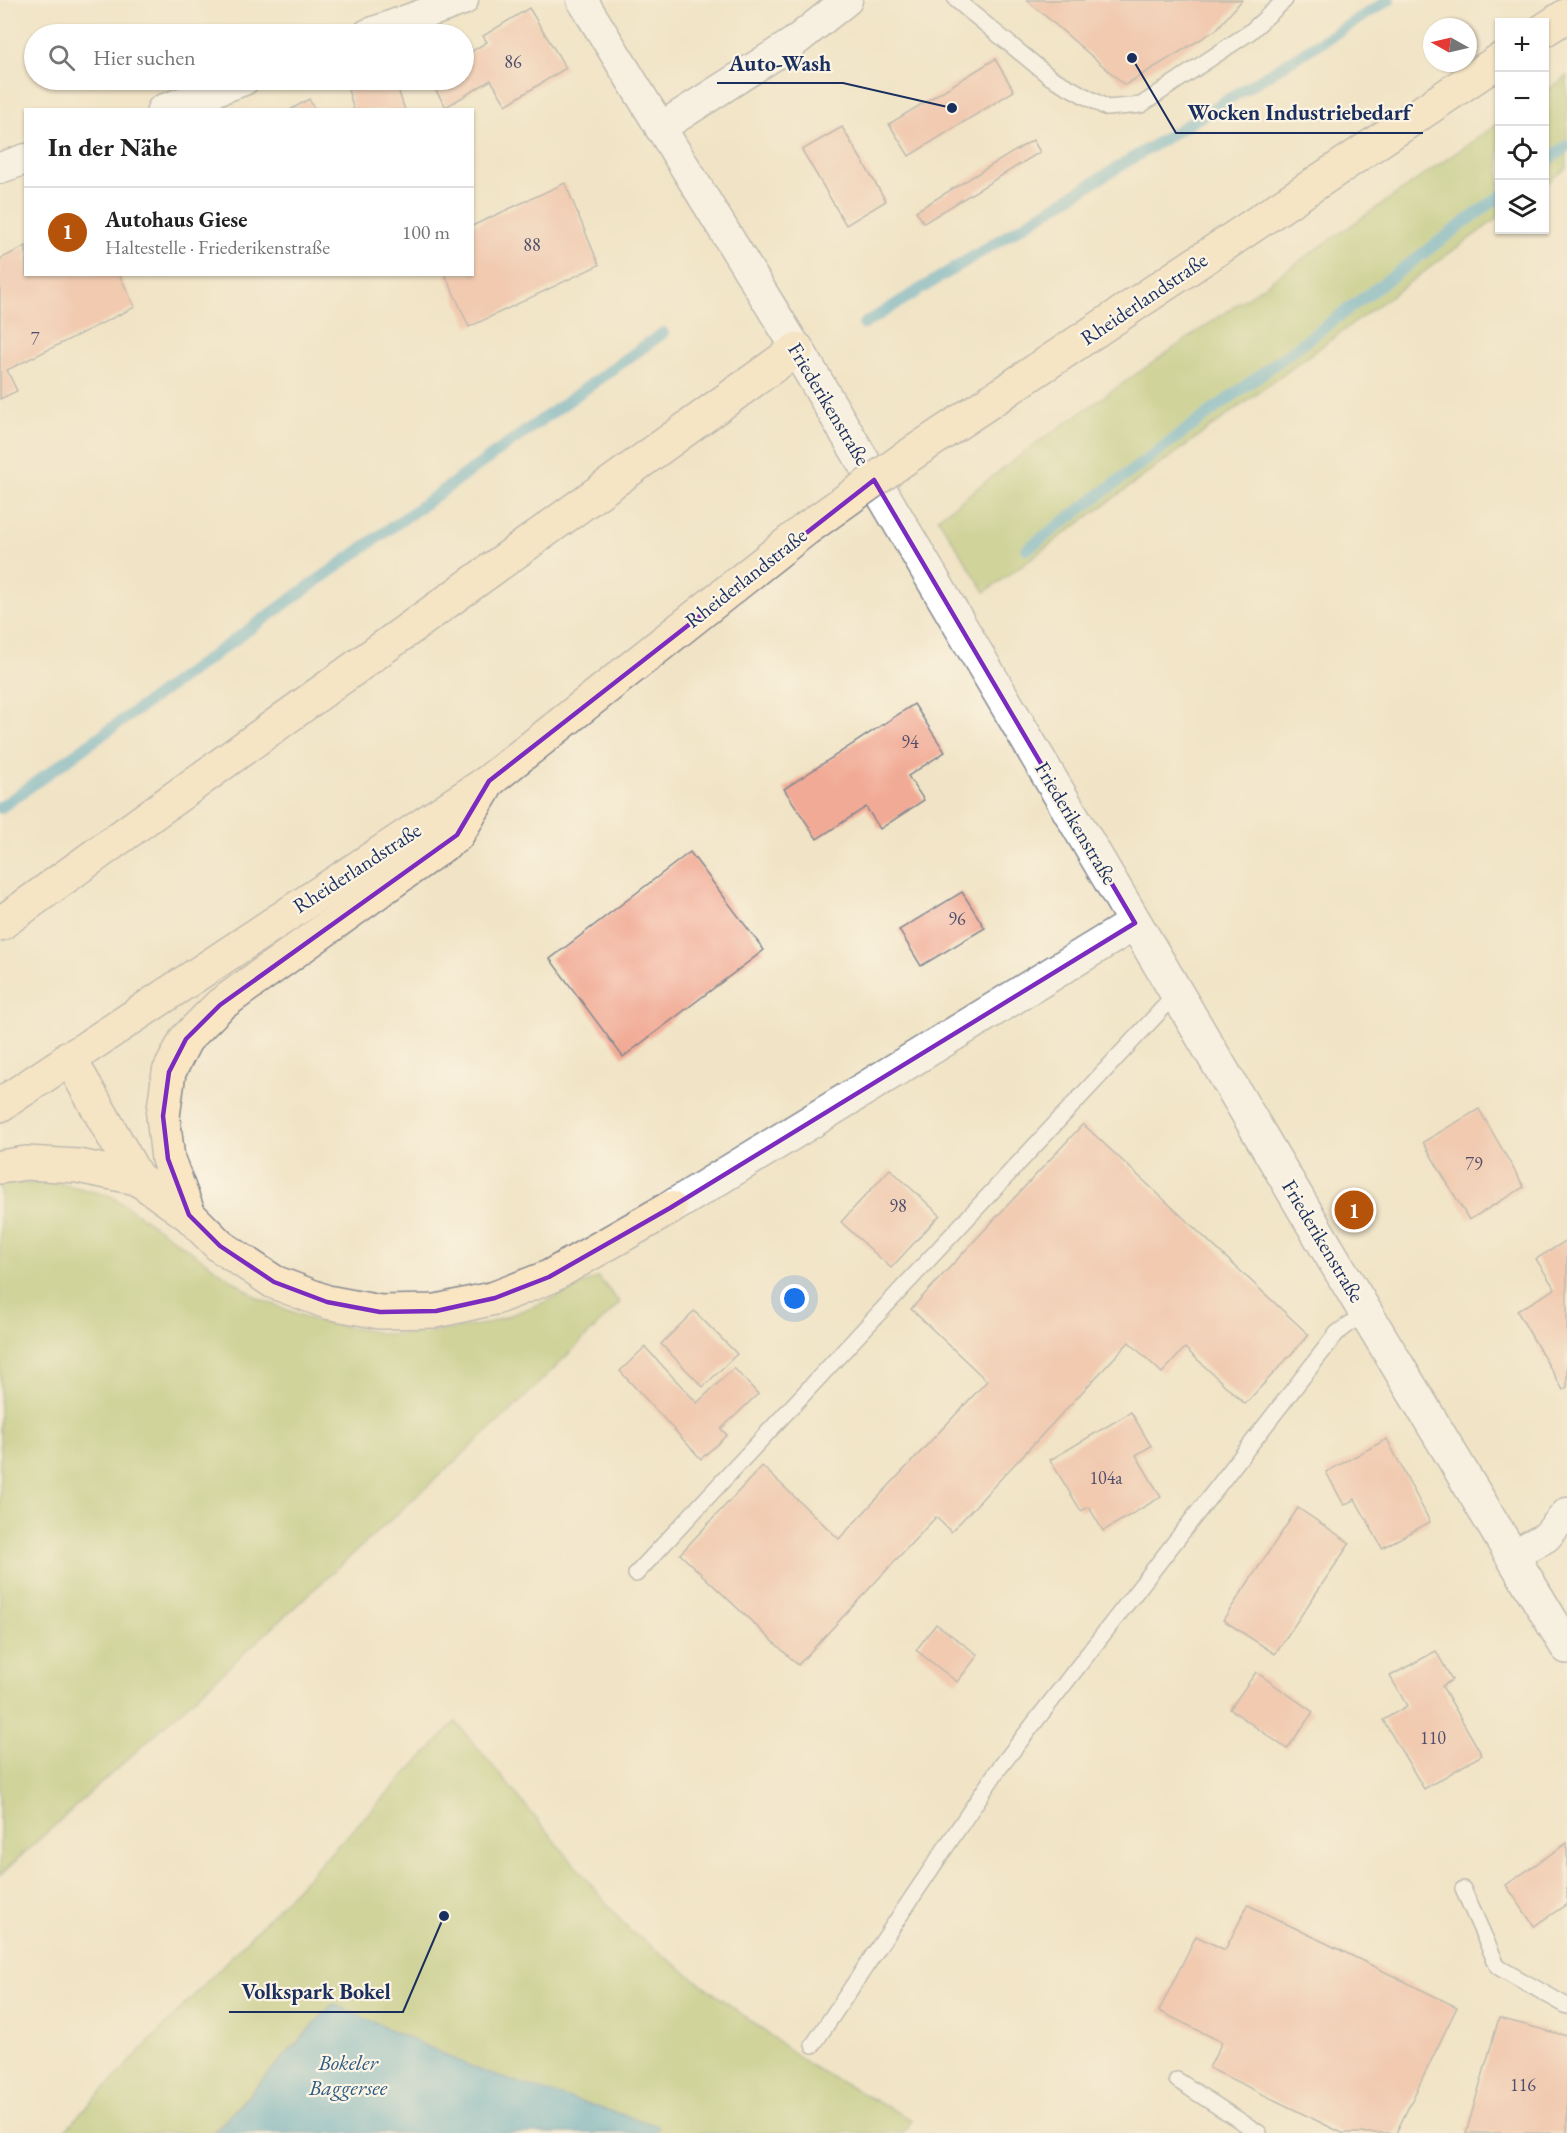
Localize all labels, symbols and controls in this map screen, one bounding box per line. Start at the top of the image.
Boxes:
north arrow [1423,18,1477,72]
map controls [1495,18,1549,234]
button: + [1495,18,1549,72]
search box [24,24,474,90]
icon: search [45,41,78,74]
text: Hier suchen [93,43,196,72]
callout: Auto-Wash [717,43,843,83]
text: Auto-Wash [728,49,831,78]
house number: 86 [504,50,522,73]
button: − [1495,72,1549,126]
callout: Wocken Industriebedarf [1176,93,1423,133]
text: Wocken Industriebedarf [1187,98,1414,127]
button: locate [1495,126,1549,180]
text: In der Nähe [48,130,177,164]
button: layers [1495,180,1549,234]
text: Autohaus Giese [105,205,247,234]
text: 1 [62,219,73,245]
text: 100 m [402,219,450,245]
house number: 88 [523,233,541,256]
text: Haltestelle · Friederikenstraße [105,234,330,260]
street label: Rheiderlandstraße [1075,246,1212,351]
house number: 7 [31,327,40,350]
street label: Friederikenstraße [782,337,877,470]
street label: Rheiderlandstraße [679,522,812,634]
house number: 94 [901,730,919,753]
street label: Friederikenstraße [1029,756,1124,889]
street label: Rheiderlandstraße [287,816,426,919]
house number: 96 [948,907,966,930]
house number: 79 [1465,1152,1483,1175]
street label: Friederikenstraße [1276,1174,1371,1307]
pin: 1 [1334,1188,1374,1232]
house number: 98 [889,1194,907,1217]
your location [780,1284,809,1313]
house number: 104a [1089,1466,1123,1489]
house number: 110 [1420,1726,1446,1749]
callout: Volkspark Bokel [229,1972,403,2012]
text: Volkspark Bokel [241,1977,391,2006]
water label: Bokeler Baggersee [308,2048,388,2102]
house number: 116 [1510,2073,1536,2096]

